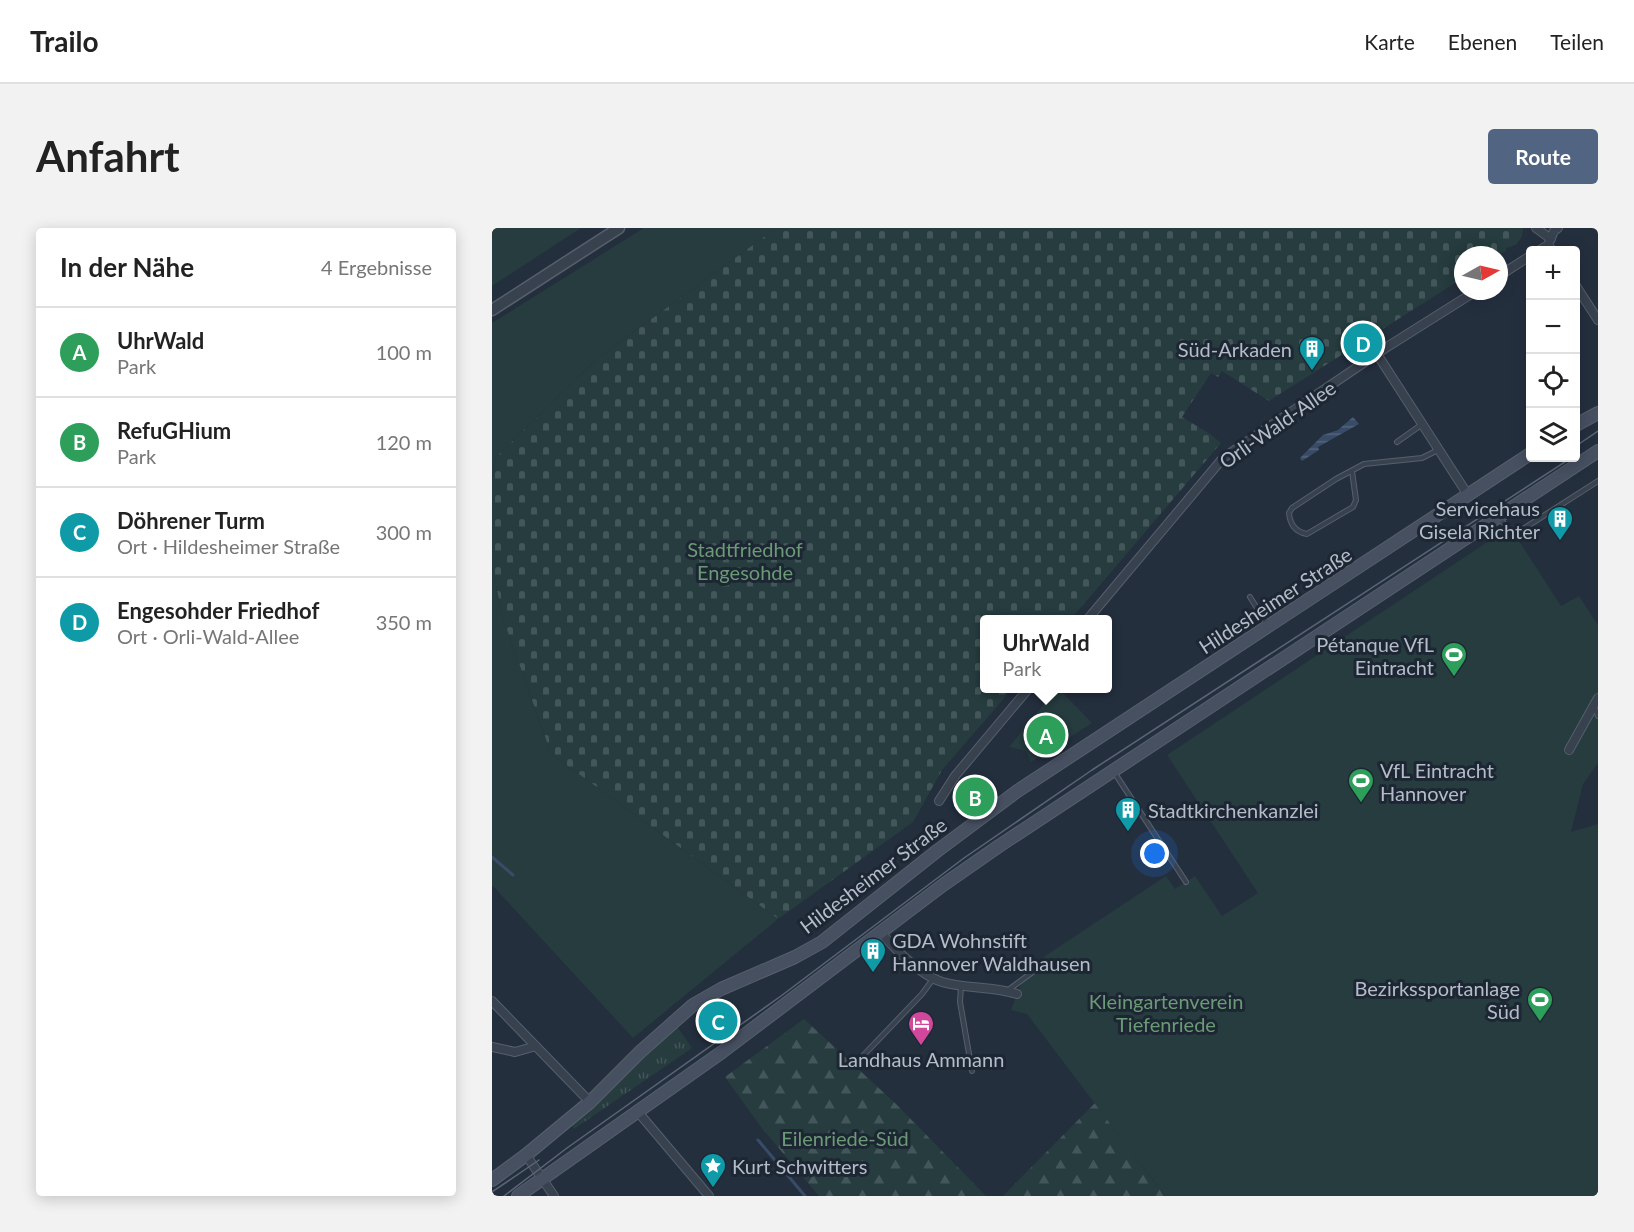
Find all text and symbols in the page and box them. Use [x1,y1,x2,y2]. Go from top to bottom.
text: Trailo [30,24,99,58]
text: Karte [1364,29,1415,54]
text: Ebenen [1448,29,1517,54]
text: Teilen [1550,29,1604,54]
button: Route [1488,129,1598,184]
text: Anfahrt [36,131,180,181]
north arrow [1454,246,1508,300]
map controls [1526,246,1580,462]
button: + [1526,246,1580,300]
text: In der Nähe [60,251,194,283]
text: 4 Ergebnisse [321,255,432,279]
button: − [1526,300,1580,354]
pin: D [1344,320,1382,366]
text: UhrWald [117,327,204,354]
building icon: Süd-Arkaden [1297,334,1327,372]
place label: Süd-Arkaden [1178,337,1292,361]
text: A [73,340,86,364]
text: 100 m [376,340,432,364]
text: Park [117,354,156,378]
button: locate [1526,354,1580,408]
street label: Orli-Wald-Allee [1214,375,1340,473]
button: layers [1526,408,1580,462]
text: RefuGHium [117,417,231,444]
text: B [73,430,86,454]
text: 120 m [376,430,432,454]
text: Park [117,444,156,468]
place label: Servicehaus Gisela Richter [1419,496,1541,543]
building icon: Servicehaus Gisela Richter [1545,504,1575,542]
text: Döhrener Turm [117,507,265,534]
text: C [73,520,86,544]
text: 300 m [376,520,432,544]
text: Ort · Hildesheimer Straße [117,534,340,558]
park label: Stadtfriedhof Engesohde [687,537,803,584]
street label: Hildesheimer Straße [1194,542,1356,658]
text: Engesohder Friedhof [117,597,319,624]
text: D [72,610,87,634]
text: 350 m [376,610,432,634]
popup [980,615,1112,693]
text: Ort · Orli-Wald-Allee [117,624,299,648]
text: UhrWald [1002,629,1090,656]
place label: Pétanque VfL Eintracht [1316,632,1434,679]
sports icon: Pétanque VfL Eintracht [1439,640,1469,678]
text: Park [1002,656,1041,680]
pin: A [1026,712,1066,758]
place label: VfL Eintracht Hannover [1380,758,1494,805]
sports icon: VfL Eintracht Hannover [1346,766,1376,804]
pin: B [956,774,994,820]
building icon: Stadtkirchenkanzlei [1113,795,1143,833]
place label: Stadtkirchenkanzlei [1148,798,1319,822]
street label: Hildesheimer Straße [795,812,951,938]
your location [1140,839,1169,868]
place label: GDA Wohnstift Hannover Waldhausen [892,928,1091,975]
building icon: GDA Wohnstift Hannover Waldhausen [858,936,888,974]
place label: Bezirkssportanlage Süd [1355,976,1520,1023]
sports icon: Bezirkssportanlage Süd [1525,985,1555,1023]
park label: Kleingartenverein Tiefenriede [1089,989,1243,1036]
pin: C [698,998,738,1044]
hotel icon: Landhaus Ammann [906,1009,936,1047]
place label: Landhaus Ammann [838,1047,1004,1071]
park label: Eilenriede-Süd [781,1126,909,1150]
place icon: Kurt Schwitters [698,1151,728,1189]
place label: Kurt Schwitters [732,1154,867,1178]

